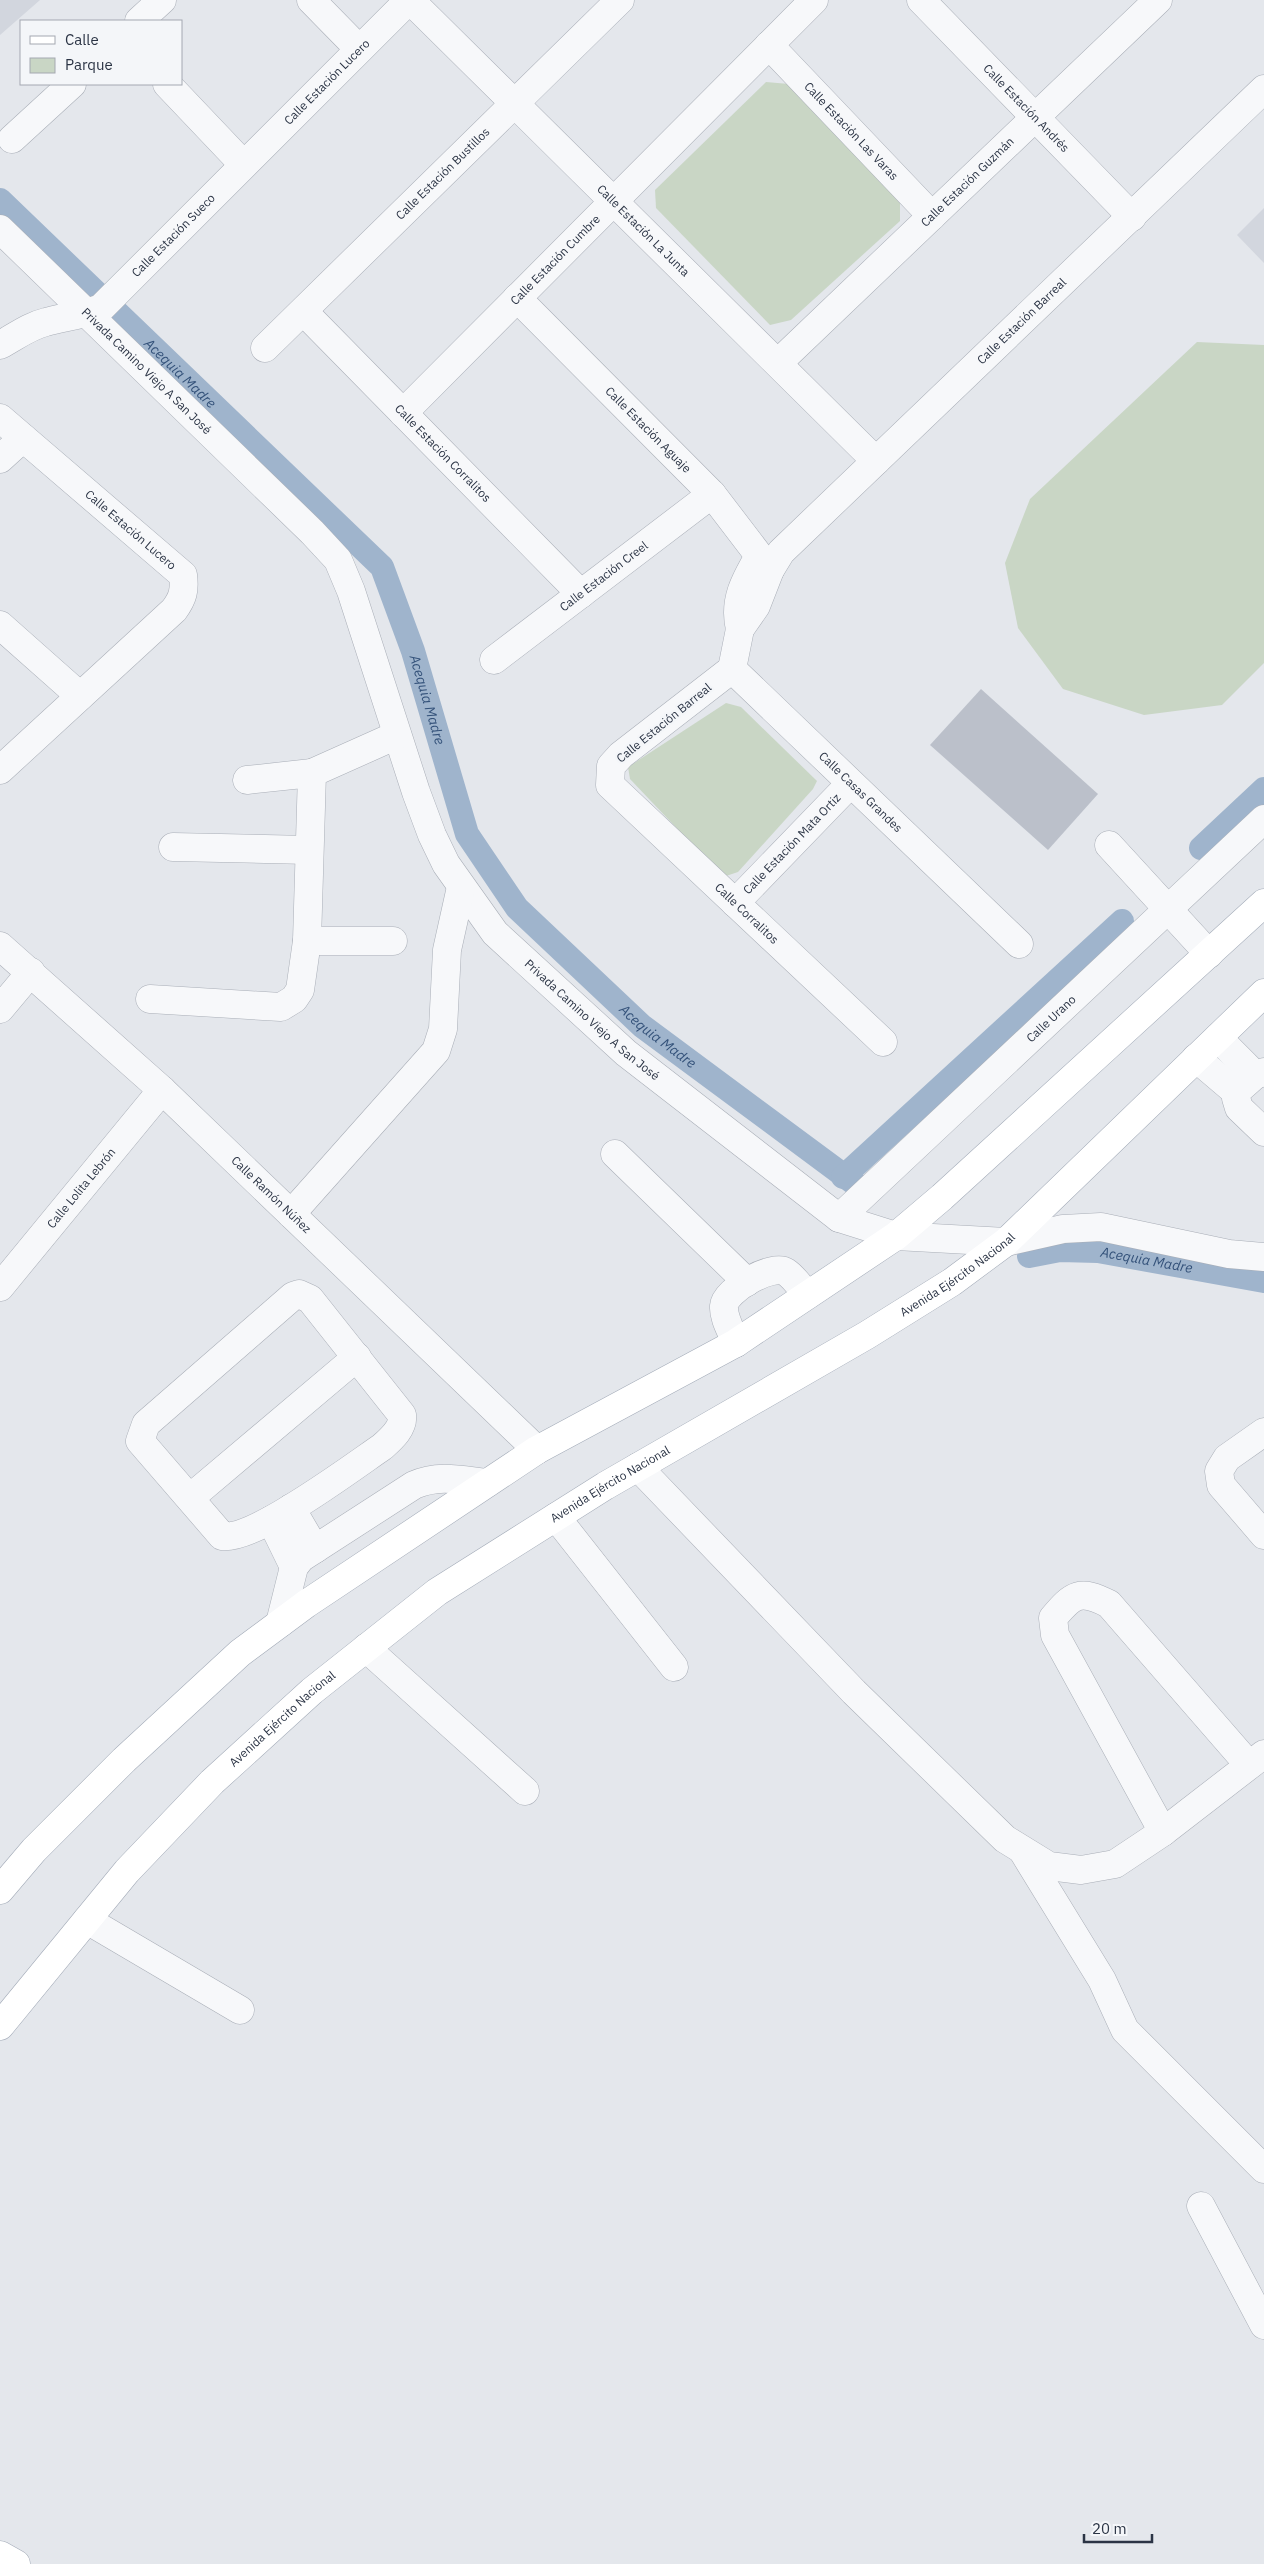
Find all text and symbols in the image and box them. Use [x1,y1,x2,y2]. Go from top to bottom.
legend [20,20,182,85]
text: Calle [65,30,99,49]
street label: Calle Estación Lucero [281,35,373,128]
text: Parque [65,55,113,74]
street label: Calle Estación Andrés [980,61,1073,155]
street label: Calle Estación Las Varas [801,79,902,183]
street label: Calle Estación Bustillos [392,124,493,223]
street label: Calle Estación Guzmán [917,134,1017,230]
street label: Calle Estación La Junta [594,181,693,280]
street label: Calle Estación Sueco [128,190,218,280]
street label: Calle Estación Cumbre [507,211,603,308]
street label: Calle Estación Barreal [974,275,1069,367]
street label: Privada Camino Viejo A San José [79,304,215,437]
water label: Acequia Madre [140,334,220,412]
street label: Calle Estación Aguaje [602,383,695,476]
street label: Calle Estación Corralitos [392,401,494,505]
street label: Calle Estación Lucero [82,486,180,573]
street label: Calle Estación Creel [556,538,651,614]
water label: Acequia Madre [405,652,449,747]
street label: Calle Estación Barreal [613,680,714,766]
street label: Calle Casas Grandes [816,748,906,835]
street label: Calle Estación Mata Ortiz [740,790,844,897]
street label: Calle Corralitos [712,880,782,947]
street label: Privada Camino Viejo A San José [522,956,663,1083]
street label: Calle Urano [1023,991,1079,1045]
water label: Acequia Madre [615,1000,700,1072]
street label: Calle Lolita Lebrón [43,1145,118,1231]
street label: Calle Ramón Núñez [228,1153,315,1236]
street label: Avenida Ejército Nacional [897,1229,1018,1320]
water label: Acequia Madre [1098,1242,1194,1277]
street label: Avenida Ejército Nacional [547,1442,672,1526]
street label: Avenida Ejército Nacional [226,1667,338,1770]
scale bar [1084,2512,1152,2544]
text: 20 m [1092,2519,1127,2538]

